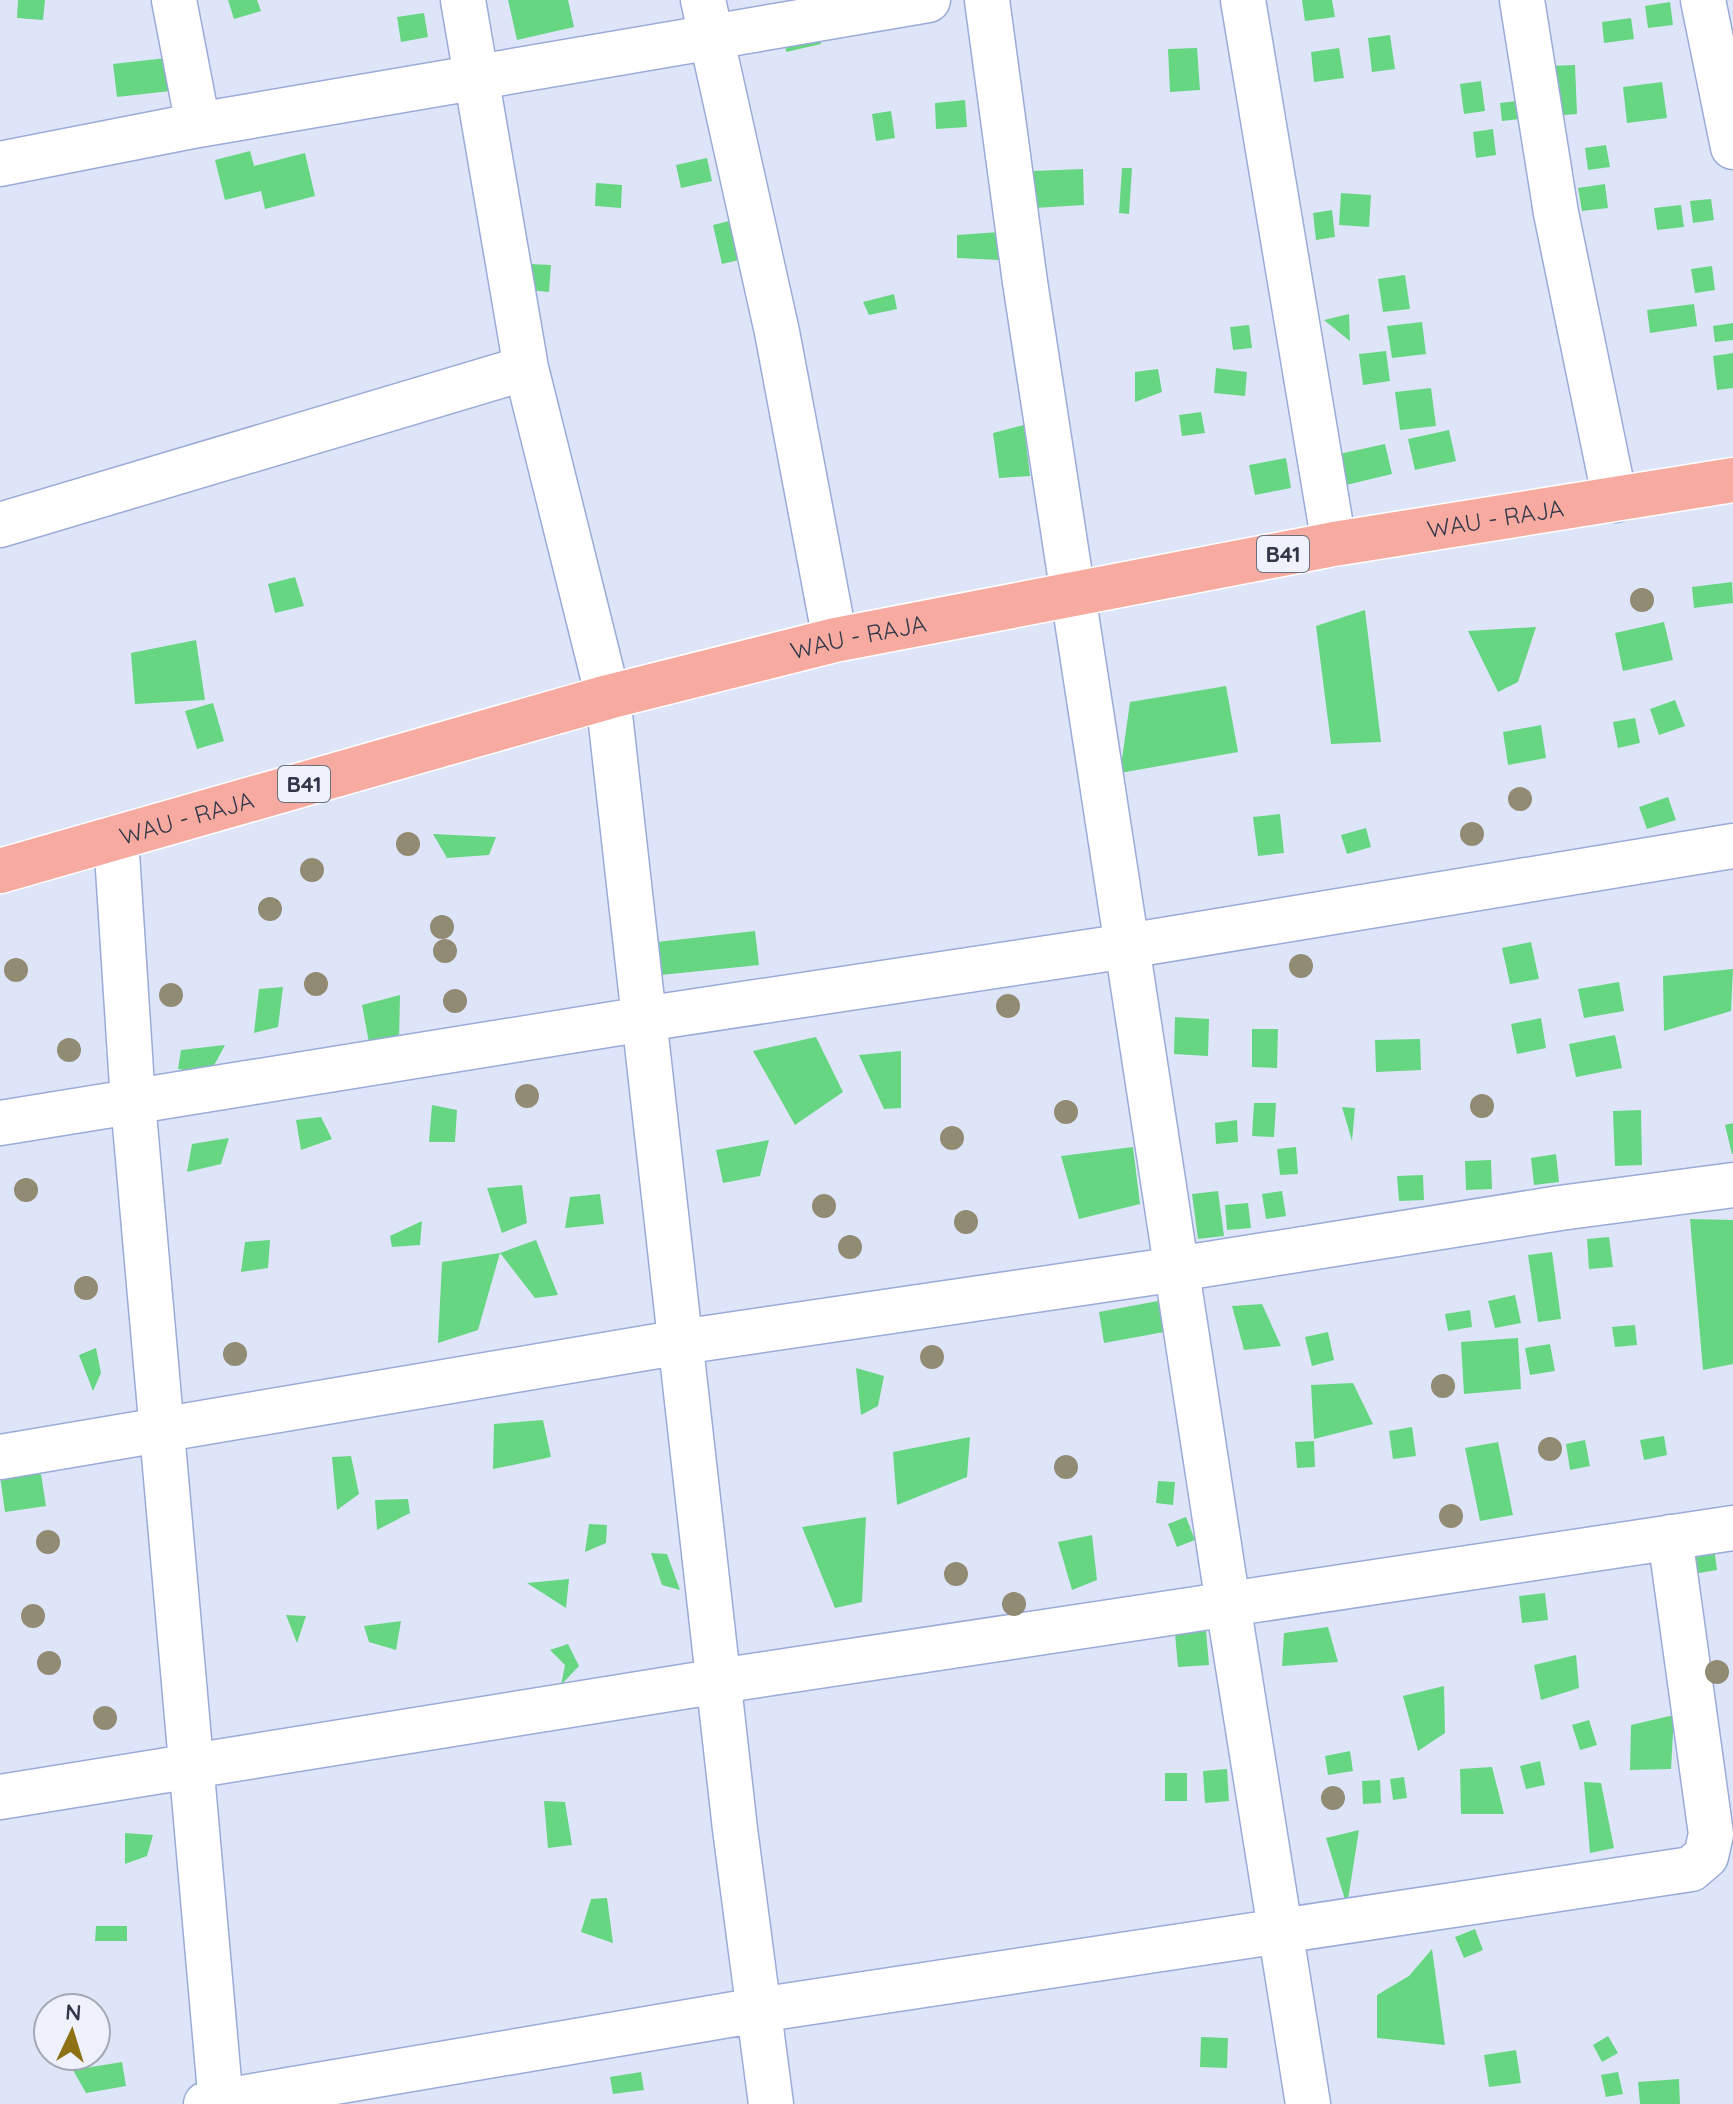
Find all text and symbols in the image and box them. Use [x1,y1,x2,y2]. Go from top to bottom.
street label: WAU - RAJA [1425,492,1566,544]
road number: B41 [1257,536,1309,572]
street label: WAU - RAJA [787,608,929,666]
road number: B41 [278,766,330,802]
street label: WAU - RAJA [116,784,257,851]
north arrow [32,1992,112,2072]
text: N [64,1998,82,2027]

